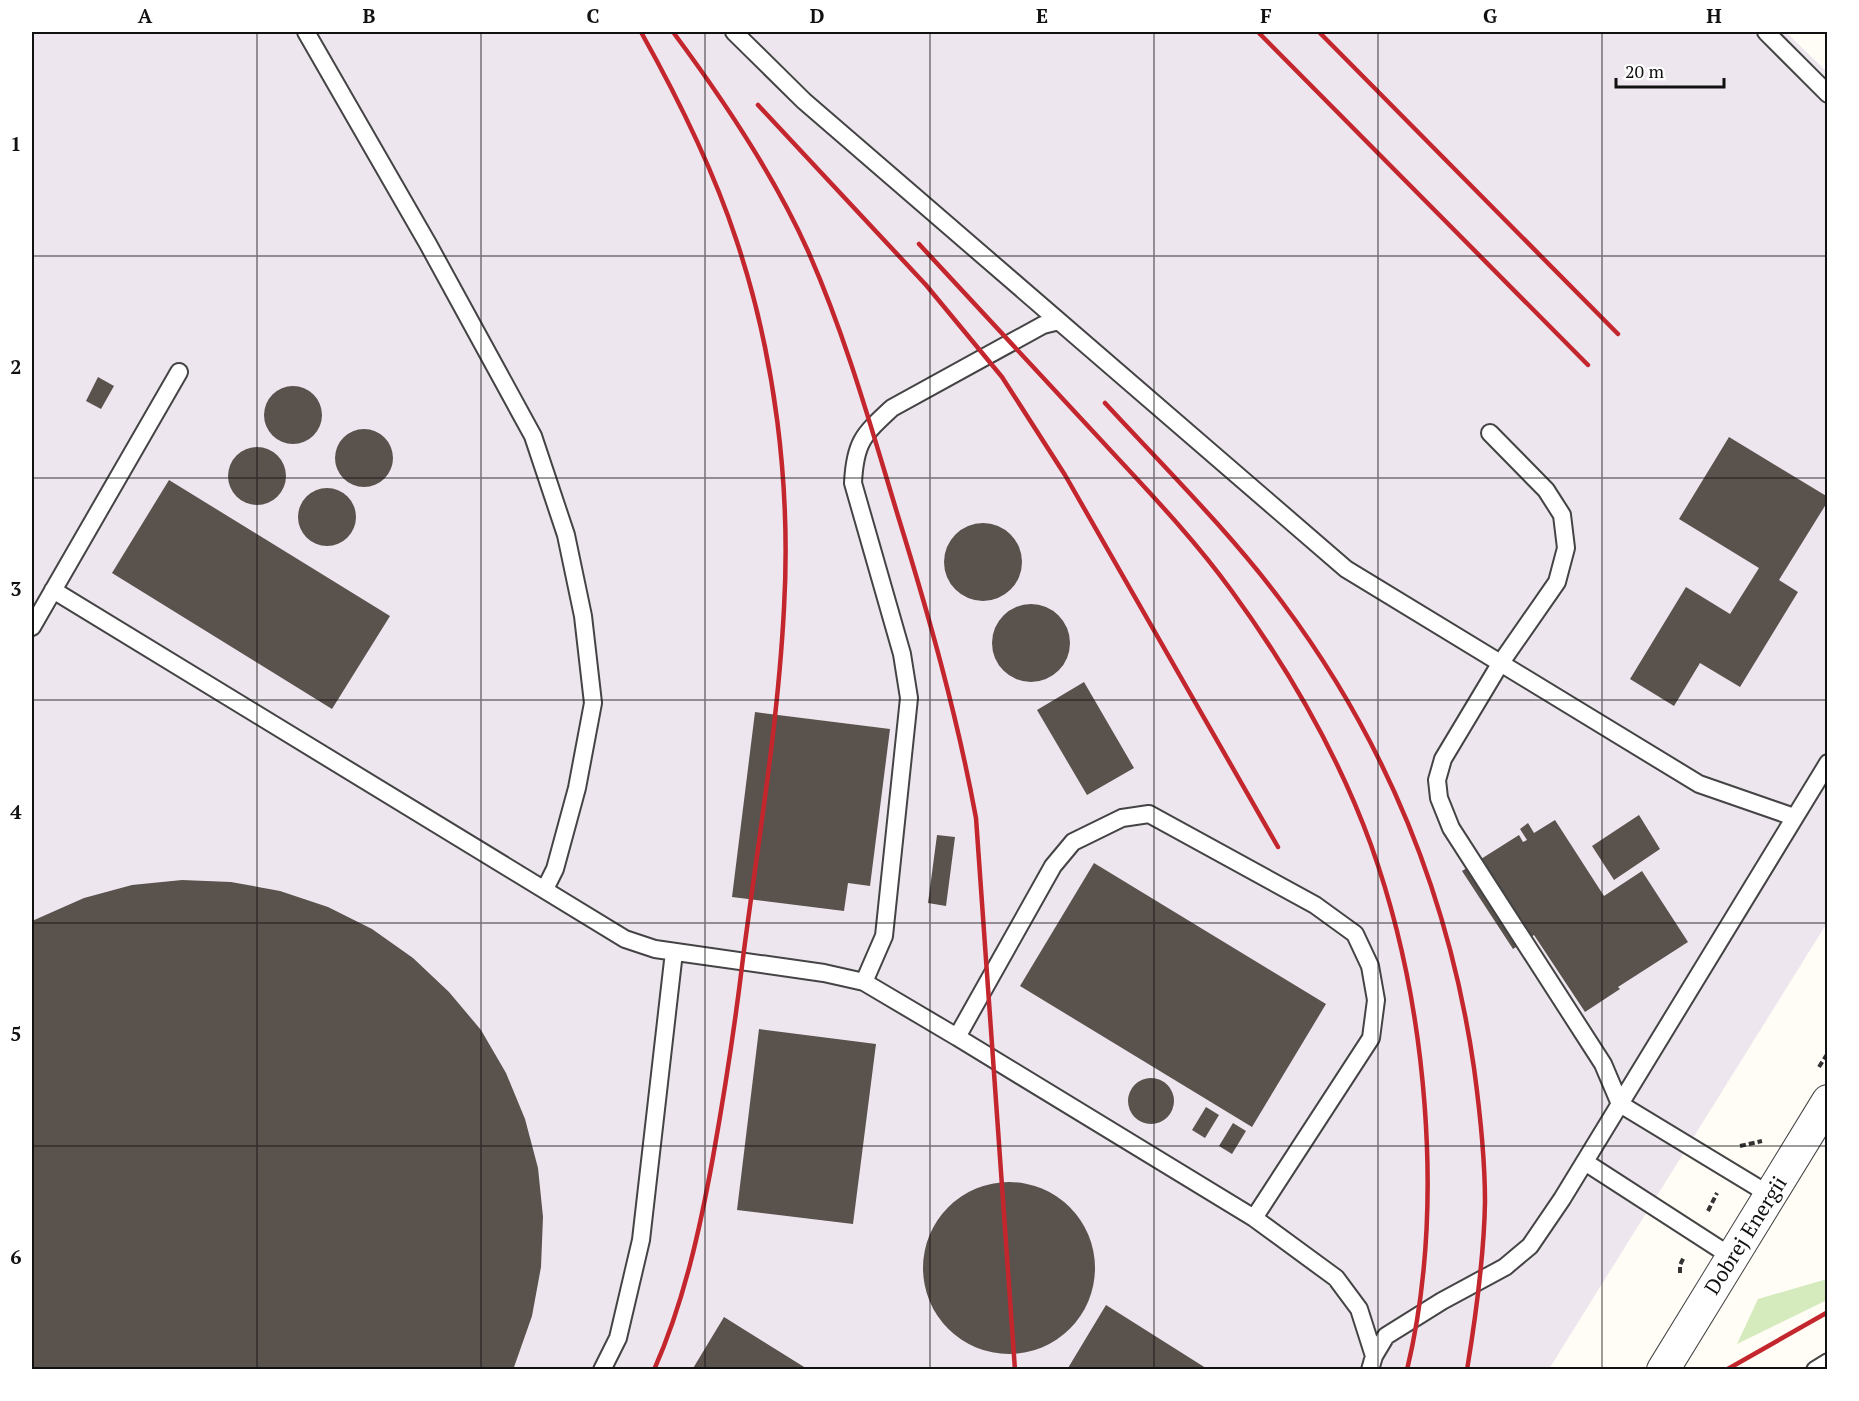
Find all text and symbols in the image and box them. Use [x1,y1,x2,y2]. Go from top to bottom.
text: A [138,2,153,29]
text: B [363,2,376,29]
text: C [586,2,600,29]
text: D [810,2,824,29]
text: E [1036,2,1048,29]
text: F [1260,2,1272,29]
text: G [1483,2,1497,29]
text: H [1706,2,1722,29]
scale bar [1616,51,1724,89]
text: 20 m [1625,59,1665,83]
text: 1 [10,130,22,157]
text: 2 [10,353,22,380]
text: 3 [10,575,22,602]
text: 4 [10,798,22,825]
text: 5 [10,1020,22,1047]
street label: Dobrej Energii [1697,1170,1793,1300]
text: 6 [10,1243,22,1270]

